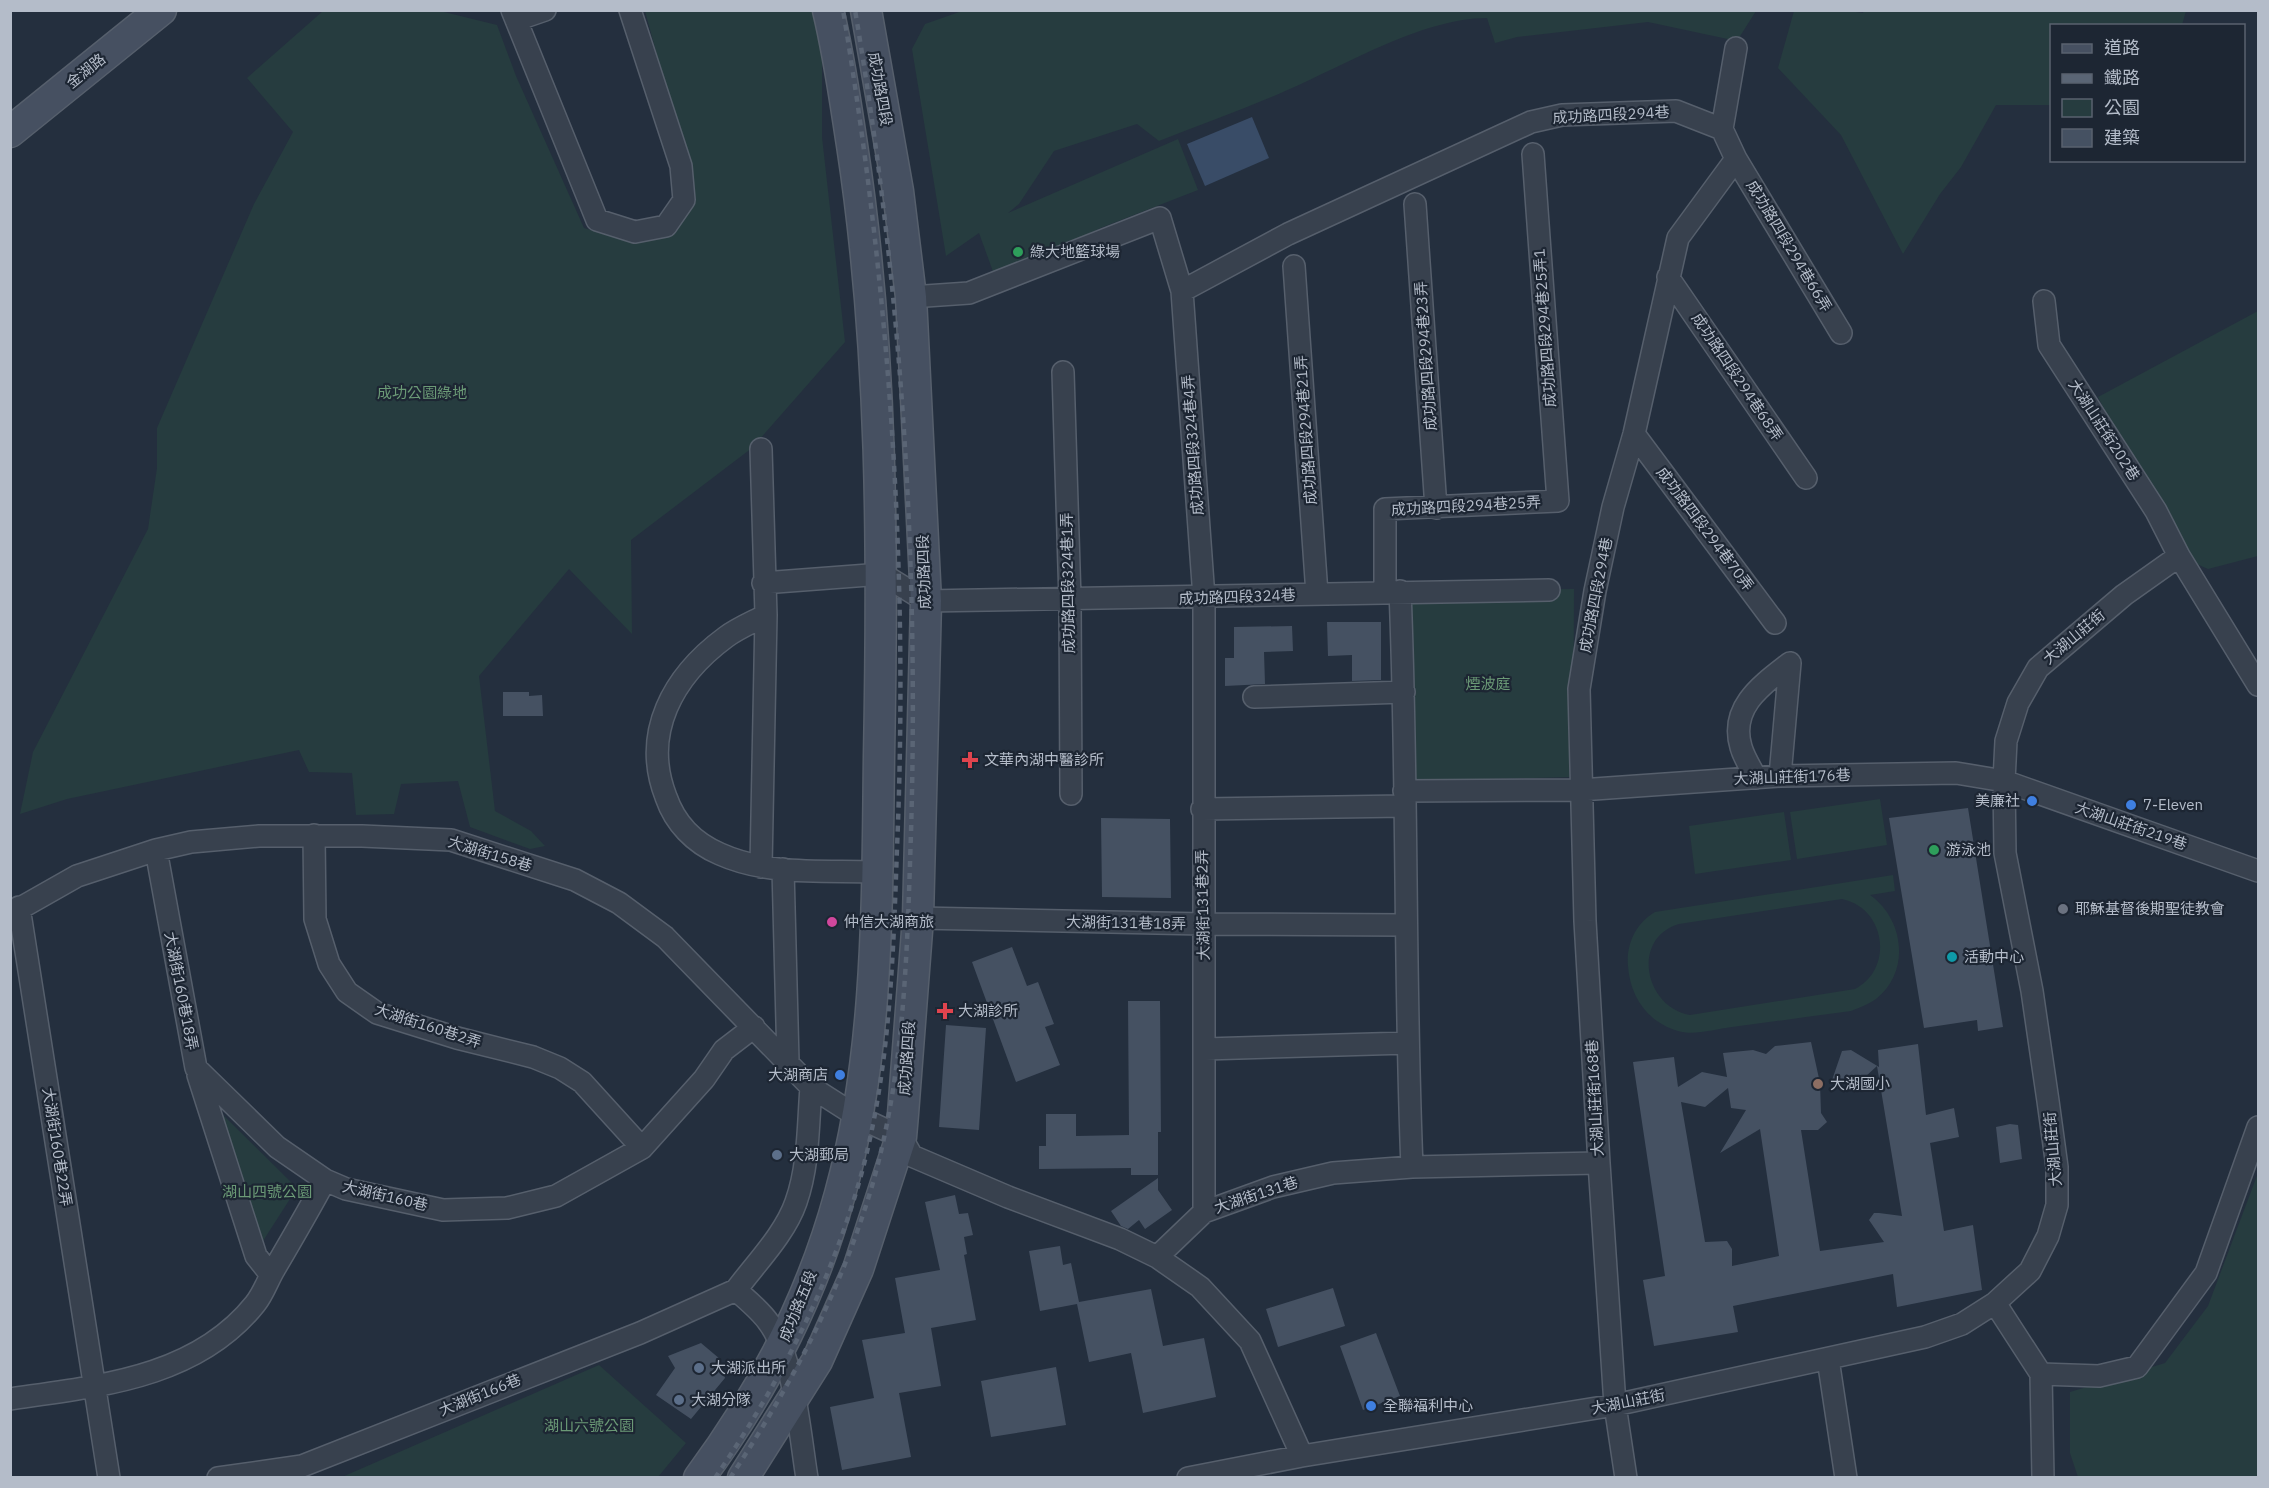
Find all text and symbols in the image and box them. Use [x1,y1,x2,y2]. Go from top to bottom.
legend [2050,24,2245,162]
text: 道路 [2104,36,2140,59]
street label: 金湖路 [62,49,109,92]
street label: 成功路四段 [865,50,896,128]
text: 鐵路 [2104,66,2140,89]
text: 公園 [2104,96,2140,119]
street label: 成功路四段294巷 [1552,102,1670,127]
text: 建築 [2104,126,2140,149]
street label: 成功路四段294巷66弄 [1743,177,1836,315]
place label: 綠大地籃球場 [1030,242,1120,261]
marker: 綠大地籃球場 [1011,245,1025,259]
street label: 成功路四段294巷25弄1 [1529,248,1560,408]
street label: 成功路四段294巷23弄 [1411,281,1440,432]
street label: 成功路四段294巷68弄 [1688,309,1787,444]
street label: 成功路四段294巷21弄 [1291,355,1320,506]
street label: 成功路四段324巷4弄 [1178,374,1207,516]
street label: 大湖山莊街202巷 [2065,375,2144,484]
park label: 成功公園綠地 [377,383,467,402]
street label: 成功路四段294巷70弄 [1653,463,1758,594]
street label: 成功路四段294巷25弄 [1391,492,1541,519]
street label: 成功路四段324巷1弄 [1057,512,1078,654]
street label: 成功路四段 [913,534,934,610]
street label: 成功路四段294巷 [1575,536,1616,654]
street label: 成功路四段324巷 [1178,585,1296,608]
street label: 大湖山莊街 [2039,605,2109,668]
park label: 煙波庭 [1465,674,1511,693]
place label: 文華內湖中醫診所 [984,750,1104,769]
marker: 文華內湖中醫診所 [961,751,979,769]
street label: 大湖山莊街176巷 [1733,765,1851,788]
place label: 美廉社 [1975,791,2020,810]
marker: 美廉社 [2025,794,2039,808]
place label: 7-Eleven [2143,795,2203,814]
street label: 大湖山莊街219巷 [2073,797,2190,854]
marker: 7-Eleven [2124,798,2138,812]
street label: 大湖街158巷 [446,832,535,875]
place label: 游泳池 [1946,840,1991,859]
marker: 游泳池 [1927,843,1941,857]
street label: 大湖街131巷2弄 [1192,849,1213,961]
place label: 耶穌基督後期聖徒教會 [2075,899,2225,918]
marker: 耶穌基督後期聖徒教會 [2056,902,2070,916]
place label: 仲信大湖商旅 [844,912,934,931]
street label: 大湖街131巷18弄 [1066,912,1186,933]
marker: 仲信大湖商旅 [825,915,839,929]
street label: 大湖街160巷18弄 [161,930,202,1052]
place label: 活動中心 [1964,947,2024,966]
marker: 活動中心 [1945,950,1959,964]
street label: 大湖街160巷2弄 [372,999,484,1052]
place label: 大湖診所 [958,1001,1018,1020]
marker: 大湖診所 [936,1002,954,1020]
street label: 成功路四段 [894,1020,919,1096]
street label: 大湖山莊街168巷 [1582,1039,1607,1157]
place label: 大湖商店 [768,1065,828,1084]
marker: 大湖商店 [833,1068,847,1082]
place label: 大湖國小 [1830,1074,1890,1093]
marker: 大湖國小 [1811,1077,1825,1091]
street label: 大湖街160巷22弄 [39,1086,76,1208]
street label: 大湖山莊街 [2040,1111,2065,1187]
place label: 大湖郵局 [789,1145,849,1164]
marker: 大湖郵局 [770,1148,784,1162]
street label: 大湖街131巷 [1212,1172,1300,1217]
street label: 大湖街160巷 [341,1176,430,1215]
park label: 湖山四號公園 [222,1182,312,1201]
street label: 成功路五段 [775,1267,820,1344]
place label: 大湖派出所 [711,1358,786,1377]
marker: 大湖派出所 [692,1361,706,1375]
street label: 大湖街166巷 [436,1369,524,1420]
street label: 大湖山莊街 [1589,1385,1667,1418]
place label: 大湖分隊 [691,1390,751,1409]
marker: 大湖分隊 [672,1393,686,1407]
place label: 全聯福利中心 [1383,1396,1473,1415]
marker: 全聯福利中心 [1364,1399,1378,1413]
park label: 湖山六號公園 [544,1416,634,1435]

